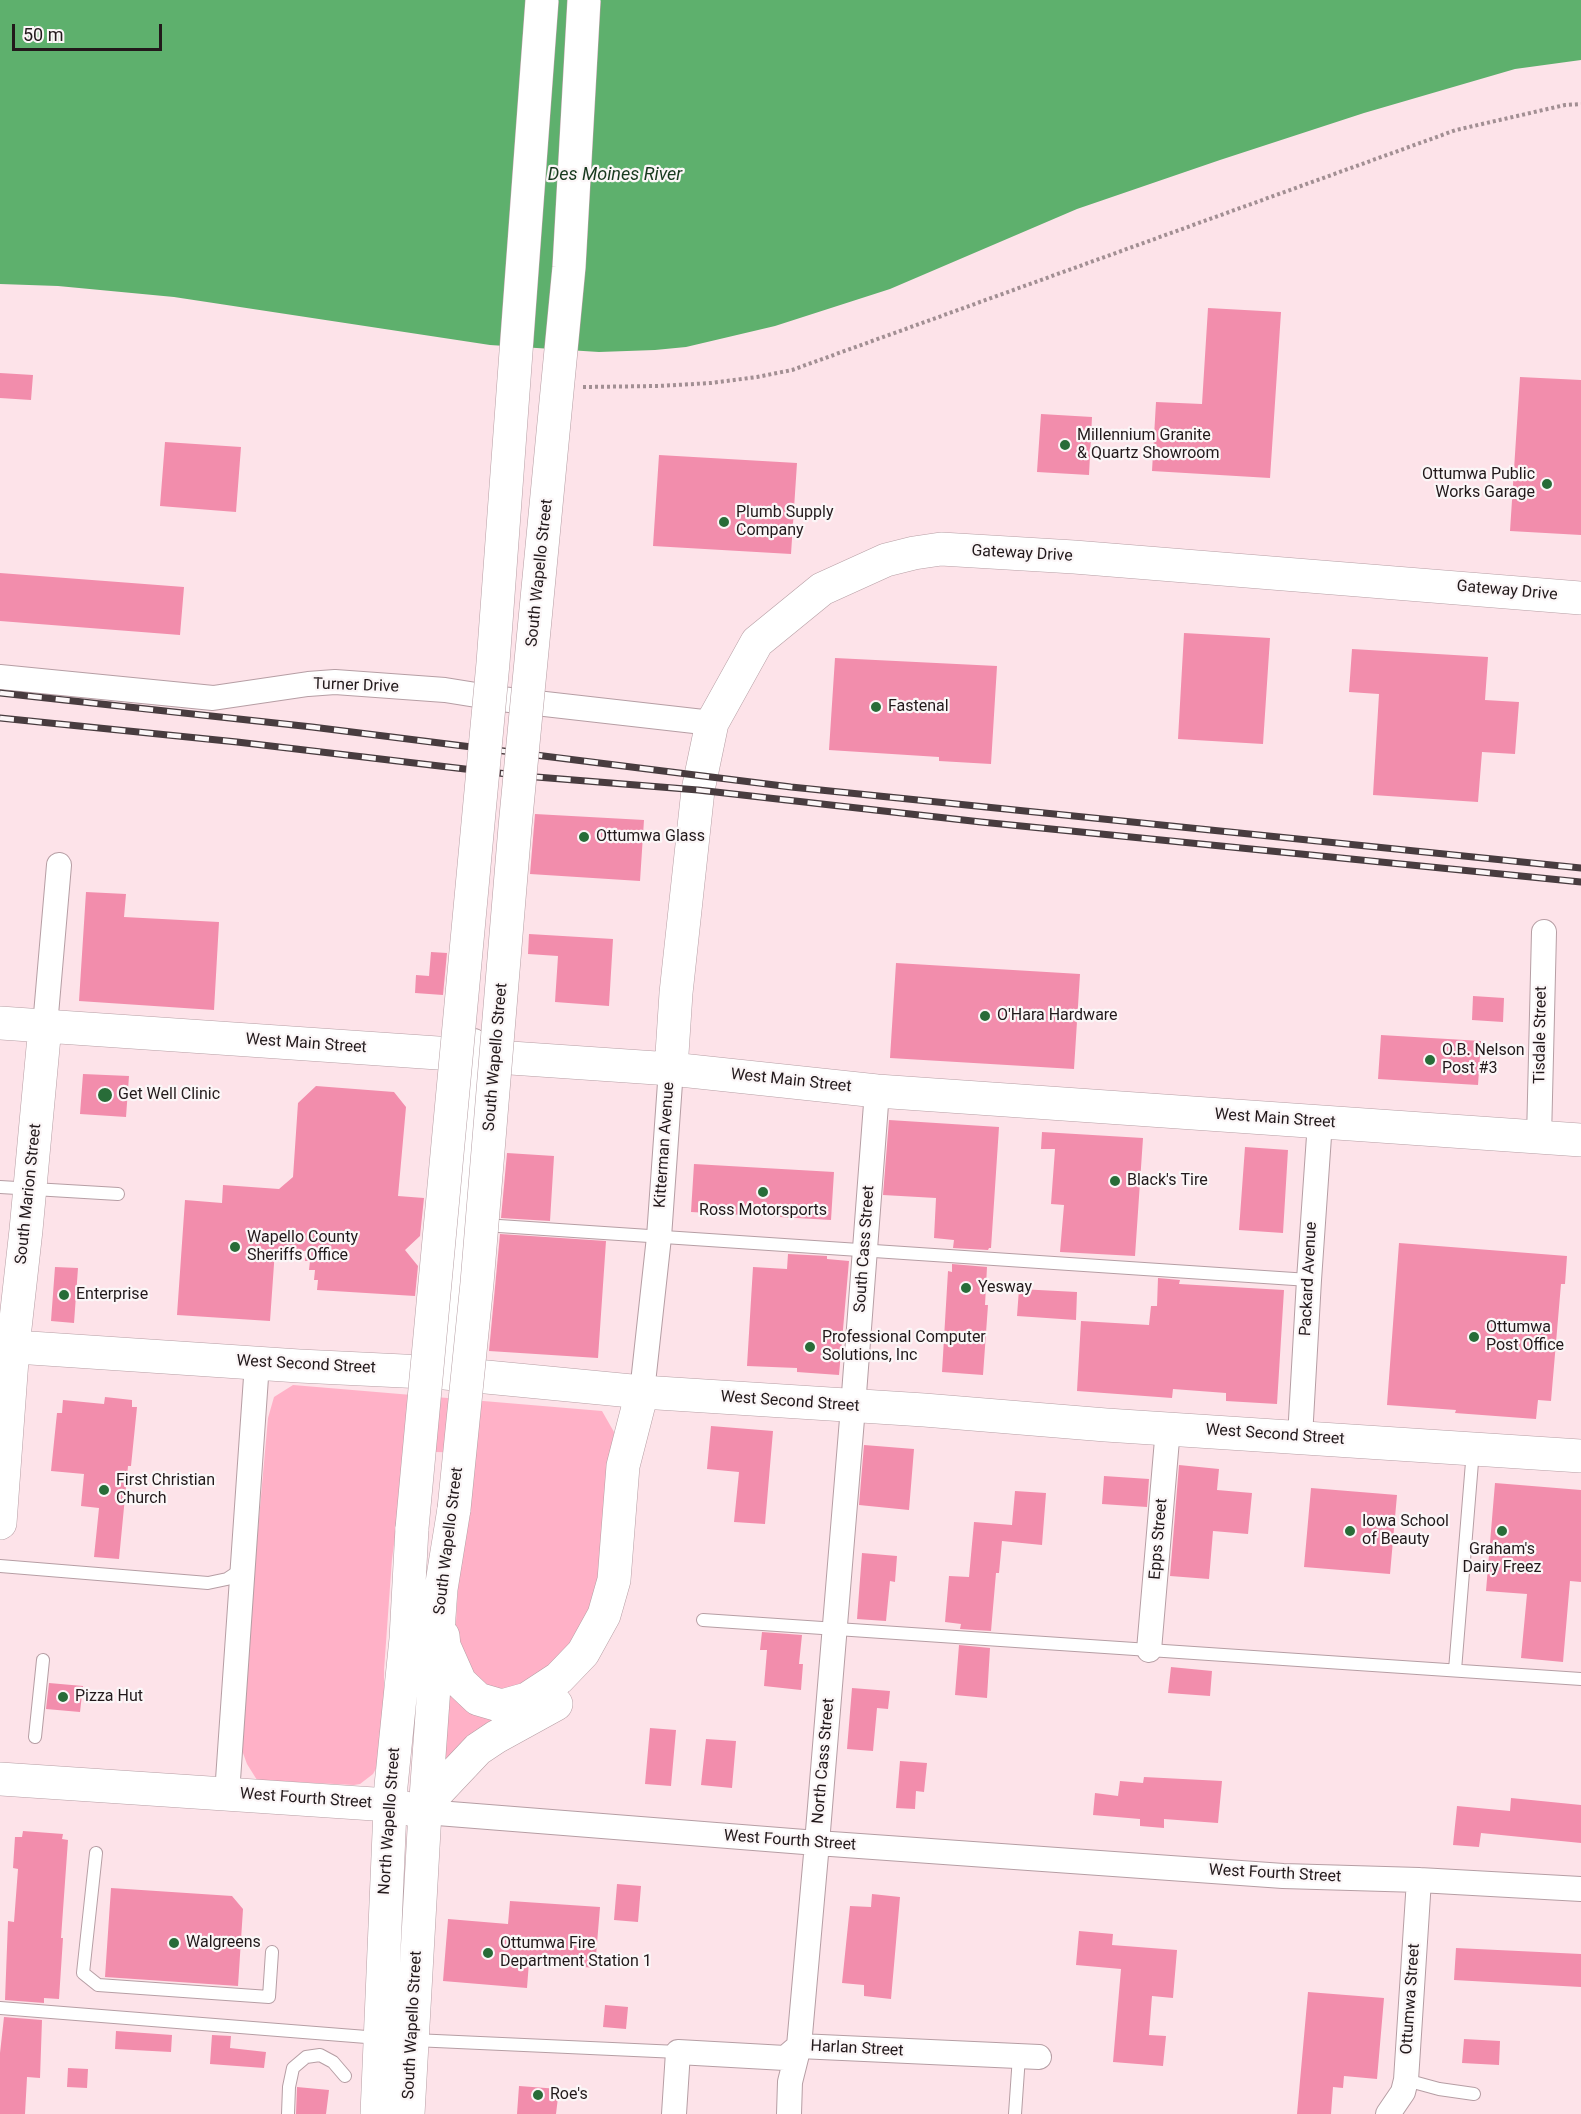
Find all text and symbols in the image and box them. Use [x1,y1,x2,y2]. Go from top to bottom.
scale bar [15,12,165,50]
text: 50 m [23,24,63,45]
water label: Des Moines River [548,164,682,186]
place label: Millennium Granite & Quartz Showroom [1077,426,1219,464]
marker: Millennium Granite & Quartz Showroom [1058,438,1072,452]
place label: Ottumwa Public Works Garage [1422,465,1535,503]
marker: Ottumwa Public Works Garage [1540,477,1554,491]
street label: South Wapello Street [523,498,557,648]
place label: Plumb Supply Company [736,503,834,541]
marker: Plumb Supply Company [717,515,731,529]
street label: Gateway Drive [971,542,1073,566]
street label: Gateway Drive [1456,577,1558,605]
street label: Turner Drive [313,675,399,697]
place label: Fastenal [888,697,949,717]
marker: Fastenal [869,700,883,714]
place label: Ottumwa Glass [596,827,705,847]
marker: Ottumwa Glass [577,830,591,844]
street label: South Wapello Street [480,982,512,1132]
street label: Tisdale Street [1531,986,1551,1084]
place label: O'Hara Hardware [997,1006,1118,1026]
marker: O'Hara Hardware [978,1009,992,1023]
street label: West Main Street [245,1030,367,1058]
place label: O.B. Nelson Post #3 [1442,1041,1525,1079]
marker: O.B. Nelson Post #3 [1423,1053,1437,1067]
street label: West Main Street [730,1065,852,1097]
street label: Kitterman Avenue [651,1081,679,1209]
place label: Get Well Clinic [118,1085,220,1105]
marker: Get Well Clinic [96,1086,114,1104]
street label: West Main Street [1214,1105,1336,1133]
street label: South Marion Street [12,1123,46,1265]
place label: Black's Tire [1127,1171,1208,1191]
marker: Black's Tire [1108,1174,1122,1188]
marker: Ross Motorsports [756,1185,770,1199]
street label: South Cass Street [851,1185,879,1313]
place label: Ross Motorsports [699,1201,827,1221]
street label: Packard Avenue [1296,1221,1322,1337]
place label: Wapello County Sheriffs Office [247,1228,358,1266]
marker: Wapello County Sheriffs Office [228,1240,242,1254]
place label: Yesway [978,1278,1032,1298]
marker: Yesway [959,1281,973,1295]
place label: Enterprise [76,1285,148,1305]
marker: Enterprise [57,1288,71,1302]
place label: Ottumwa Post Office [1486,1318,1564,1356]
place label: Professional Computer Solutions, Inc [822,1328,986,1366]
marker: Ottumwa Post Office [1467,1330,1481,1344]
marker: Professional Computer Solutions, Inc [803,1340,817,1354]
street label: West Second Street [236,1352,376,1378]
street label: West Second Street [720,1388,860,1416]
street label: West Second Street [1205,1421,1345,1449]
street label: South Wapello Street [430,1466,468,1616]
place label: First Christian Church [116,1471,215,1509]
marker: First Christian Church [97,1483,111,1497]
street label: Epps Street [1146,1498,1172,1580]
place label: Iowa School of Beauty [1362,1512,1449,1550]
marker: Iowa School of Beauty [1343,1524,1357,1538]
marker: Graham's Dairy Freez [1495,1524,1509,1538]
place label: Graham's Dairy Freez [1462,1540,1542,1578]
place label: Pizza Hut [75,1687,143,1707]
marker: Pizza Hut [56,1690,70,1704]
street label: North Cass Street [809,1697,839,1825]
street label: North Wapello Street [375,1747,405,1895]
street label: West Fourth Street [239,1785,373,1813]
street label: West Fourth Street [723,1827,857,1855]
street label: West Fourth Street [1208,1861,1342,1887]
place label: Walgreens [186,1933,261,1953]
place label: Ottumwa Fire Department Station 1 [500,1934,652,1972]
marker: Walgreens [167,1936,181,1950]
street label: Ottumwa Street [1398,1943,1424,2055]
marker: Ottumwa Fire Department Station 1 [481,1946,495,1960]
street label: South Wapello Street [400,1950,426,2100]
street label: Harlan Street [810,2037,904,2061]
place label: Roe's [550,2085,588,2105]
marker: Roe's [531,2088,545,2102]

